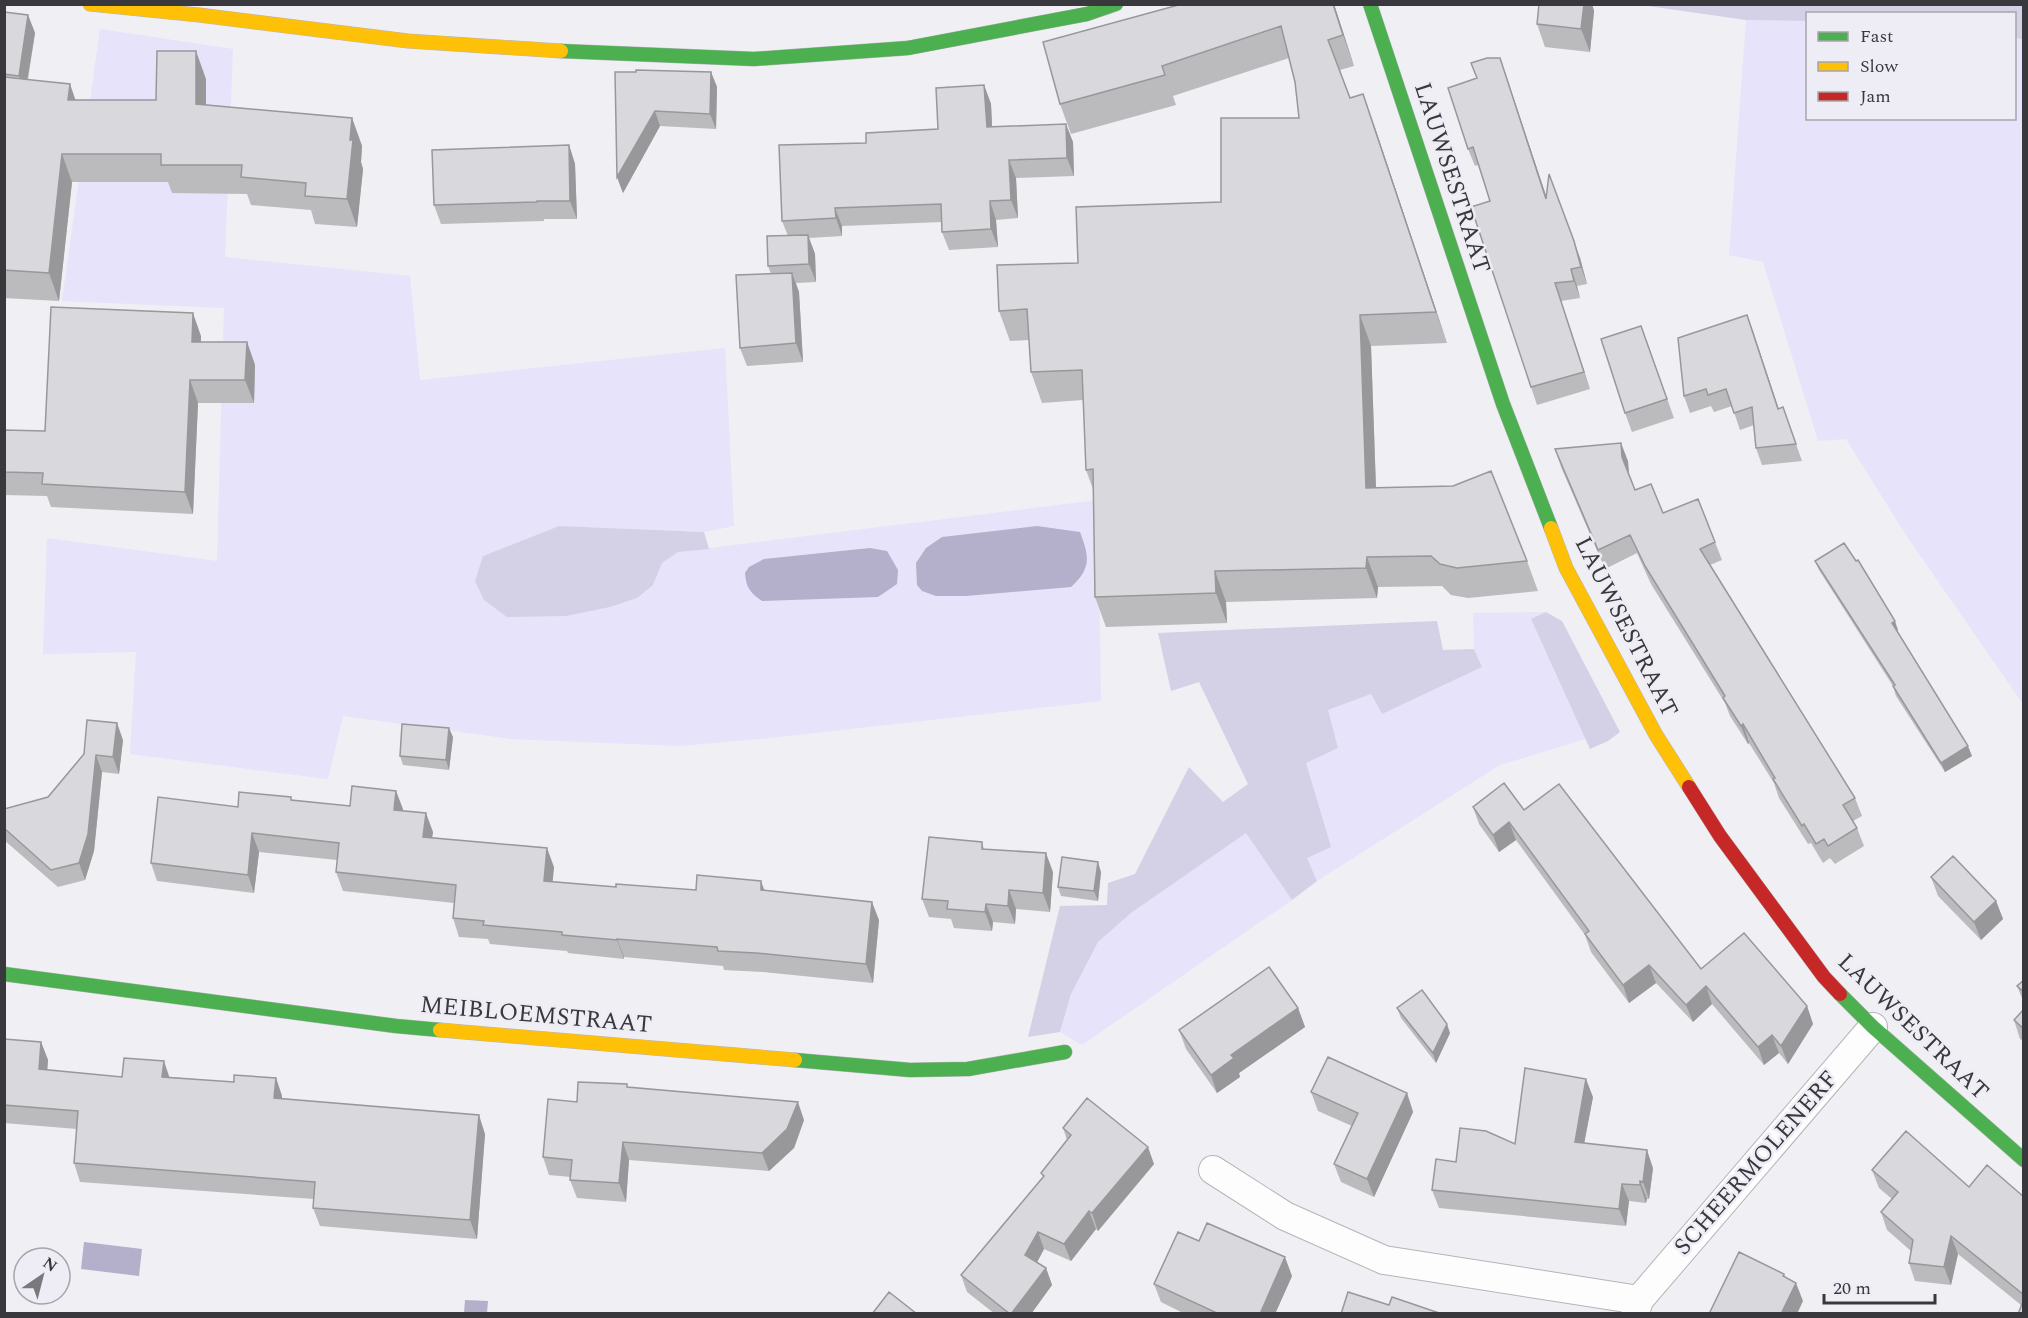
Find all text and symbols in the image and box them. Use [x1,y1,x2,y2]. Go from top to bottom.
legend [1806,12,2016,120]
text: Fast [1860,23,1893,50]
text: Slow [1860,53,1899,80]
street label: LAUWSESTRAAT [1404,78,1500,278]
text: Jam [1860,83,1891,110]
street label: LAUWSESTRAAT [1565,530,1687,724]
street label: LAUWSESTRAAT [1829,945,1997,1109]
street label: MEIBLOEMSTRAAT [418,987,654,1043]
street label: SCHEERMOLENERF [1665,1063,1847,1263]
north arrow [12,1246,72,1306]
text: N [38,1251,62,1278]
scale bar [1824,1267,1935,1305]
text: 20 m [1833,1275,1871,1302]

